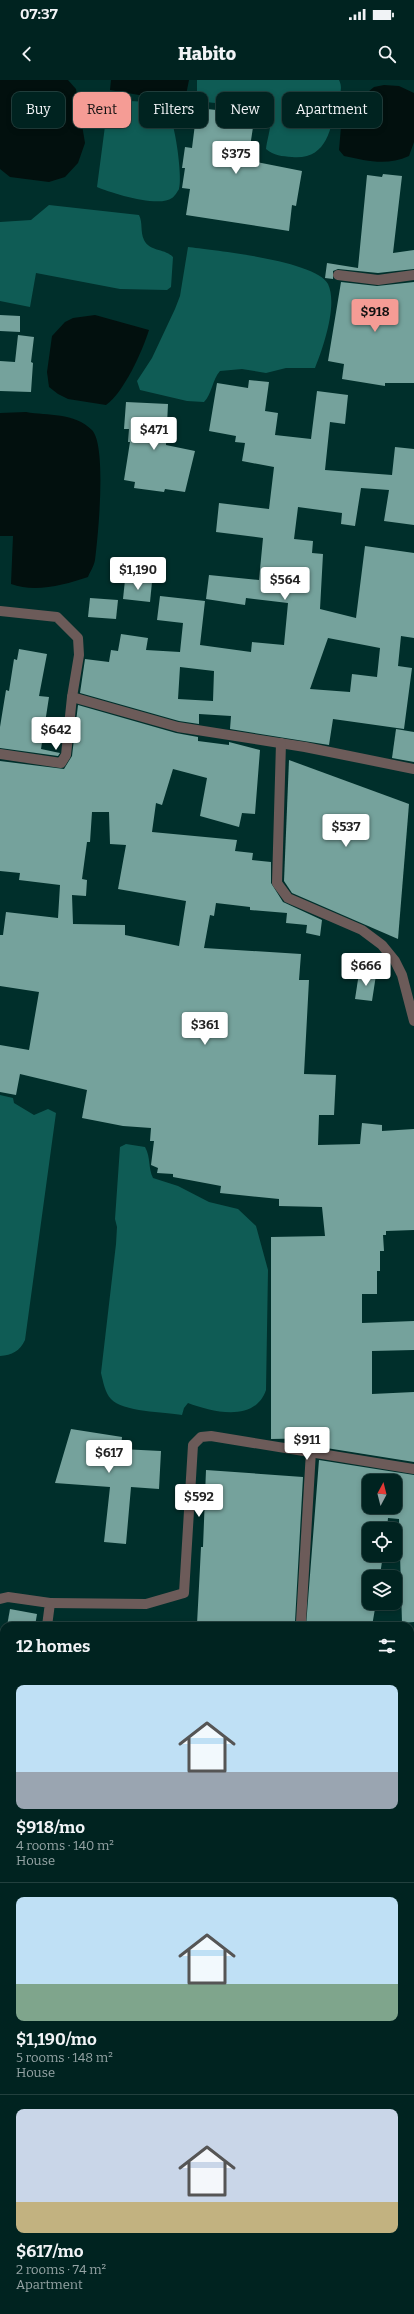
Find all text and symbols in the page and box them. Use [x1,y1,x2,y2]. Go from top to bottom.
text: 07:37 [20,5,58,23]
icon: back [16,43,38,65]
text: Habito [178,43,236,65]
icon: search [376,43,398,65]
chip: Buy [12,92,65,128]
chip: Rent [73,92,131,128]
chip: Filters [139,92,208,128]
chip: New [216,92,274,128]
chip: Apartment [282,92,382,128]
pin: $375 [212,141,260,175]
text: $375 [221,146,251,161]
pin: $918 [351,299,399,333]
text: $918 [360,304,390,319]
pin: $471 [130,417,178,451]
text: $471 [140,422,168,437]
pin: $1,190 [105,557,171,591]
text: $1,190 [119,562,157,577]
pin: $564 [261,567,309,601]
text: $564 [270,572,300,587]
pin: $642 [32,717,80,751]
text: $642 [41,722,71,737]
pin: $537 [322,814,370,848]
text: $537 [331,819,361,834]
pin: $666 [342,953,390,987]
text: $666 [351,958,381,973]
pin: $361 [181,1012,229,1046]
text: $361 [191,1017,219,1032]
pin: $911 [283,1427,331,1461]
text: $911 [294,1432,320,1447]
pin: $617 [85,1440,133,1474]
text: $617 [95,1445,123,1460]
north arrow [362,1474,402,1514]
map controls [362,1474,402,1610]
pin: $592 [175,1484,223,1518]
text: $592 [184,1489,214,1504]
button: locate [362,1522,402,1562]
button: layers [362,1570,402,1610]
icon: filters [376,1635,398,1657]
text: 12 homes [16,1636,90,1657]
icon: home [171,1711,243,1783]
text: $918/mo [16,1817,85,1838]
text: 4 rooms · 140 m² [16,1838,114,1853]
text: House [16,1853,55,1868]
icon: home [171,1923,243,1995]
text: $1,190/mo [16,2029,97,2050]
text: 5 rooms · 148 m² [16,2050,113,2065]
text: House [16,2065,55,2080]
icon: home [171,2135,243,2207]
text: $617/mo [16,2241,84,2262]
text: 2 rooms · 74 m² [16,2262,106,2277]
text: Apartment [16,2277,83,2292]

